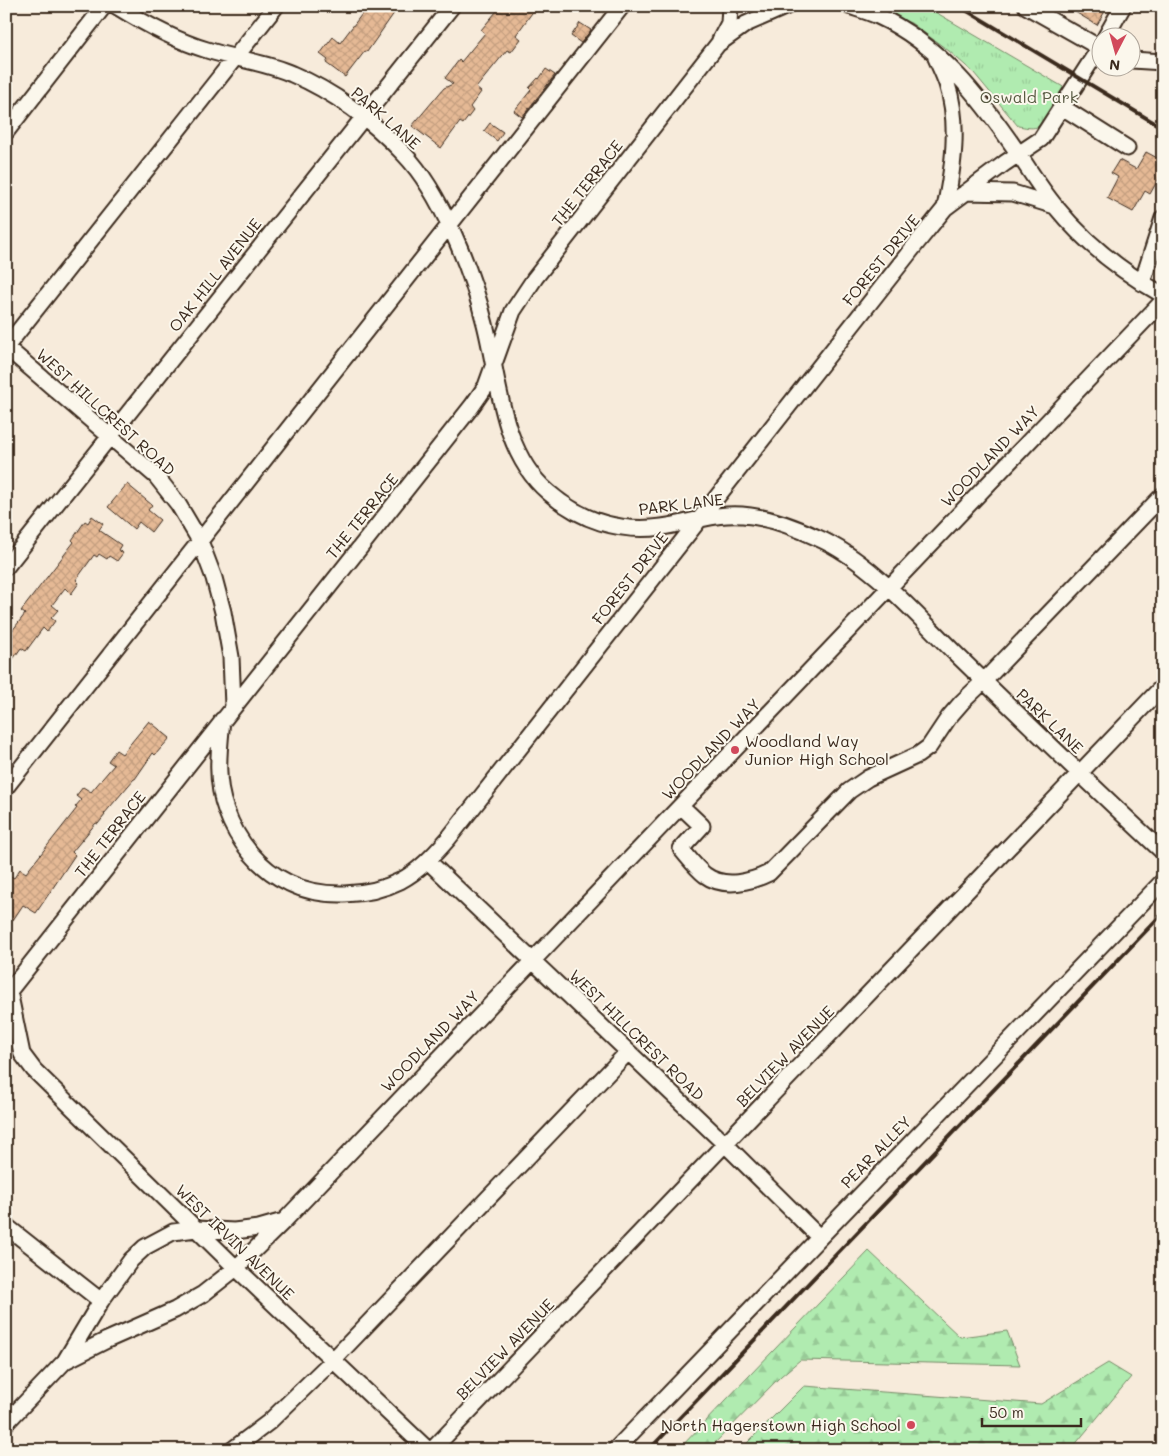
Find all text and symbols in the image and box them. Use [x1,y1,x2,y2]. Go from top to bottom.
north arrow [1092,28,1142,78]
text: N [1108,55,1121,75]
street label: PARK LANE [347,82,425,153]
park label: Oswald Park [980,86,1078,107]
street label: THE TERRACE [546,135,627,230]
street label: FOREST DRIVE [837,210,924,310]
street label: OAK HILL AVENUE [164,214,266,336]
street label: WEST HILLCREST ROAD [32,343,180,480]
street label: WOODLAND WAY [936,400,1044,511]
street label: THE TERRACE [321,469,402,563]
street label: PARK LANE [637,488,724,519]
street label: FOREST DRIVE [587,527,672,628]
street label: PARK LANE [1012,684,1088,758]
street label: WOODLAND WAY [657,693,765,804]
place label: Woodland Way Junior High School [745,730,889,769]
marker: Woodland Way Junior High School [729,744,741,756]
street label: THE TERRACE [69,786,150,881]
street label: WEST HILLCREST ROAD [565,964,710,1105]
street label: WOODLAND WAY [376,985,484,1096]
street label: BELVIEW AVENUE [731,1001,838,1111]
street label: PEAR ALLEY [836,1111,915,1192]
street label: WEST IRVIN AVENUE [171,1179,299,1304]
street label: BELVIEW AVENUE [451,1294,558,1404]
scale bar [982,1396,1080,1428]
text: 50 m [989,1402,1024,1422]
place label: North Hagerstown High School [661,1414,901,1435]
marker: North Hagerstown High School [905,1419,917,1431]

